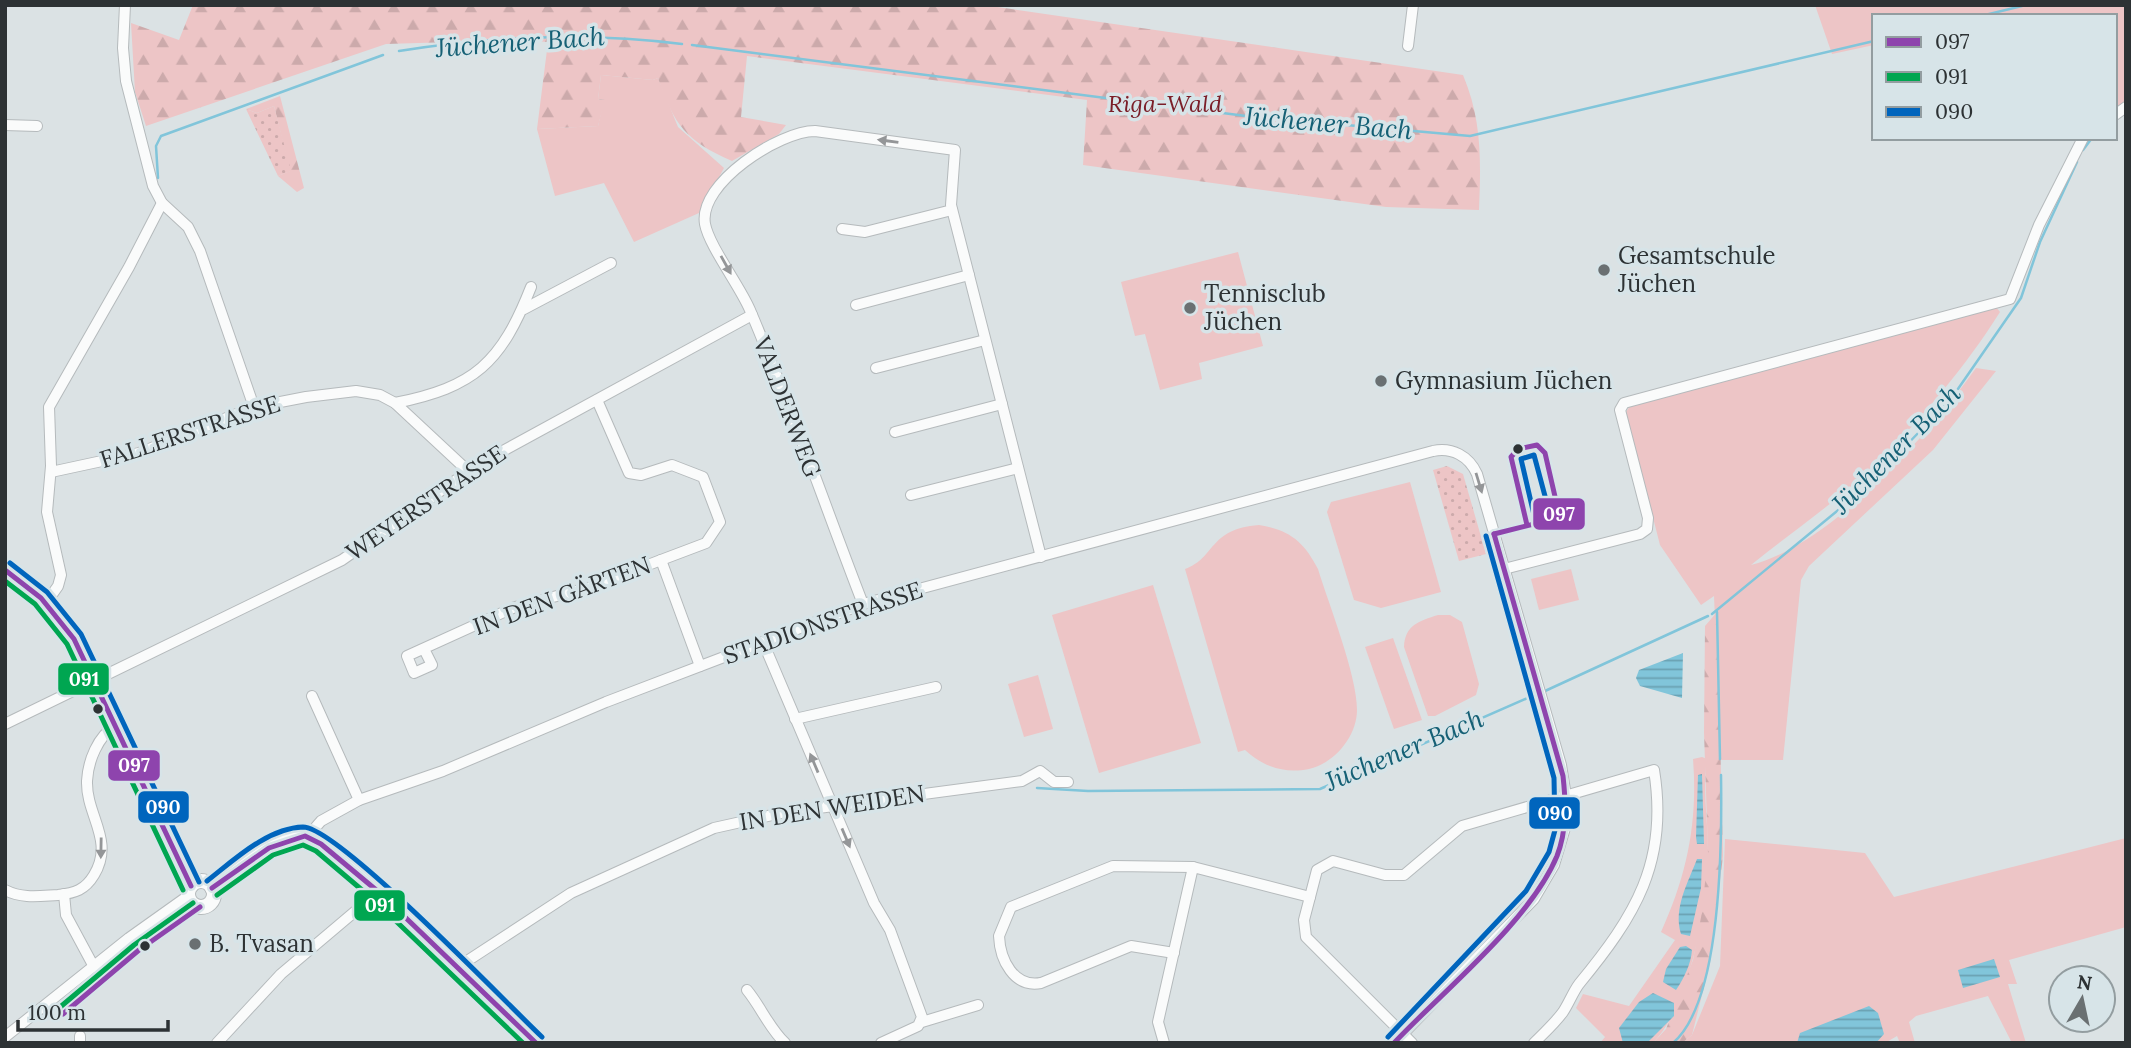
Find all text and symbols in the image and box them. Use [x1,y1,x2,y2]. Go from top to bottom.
legend [1872,14,2117,140]
water label: Jüchener Bach [433,19,606,64]
text: 097 [1935,28,1970,55]
text: 091 [1935,63,1968,90]
park label: Riga-Wald [1108,88,1223,119]
text: 090 [1935,98,1973,125]
water label: Jüchener Bach [1241,99,1414,146]
one-way arrow [876,135,898,146]
place label: Gesamtschule Jüchen [1617,240,1775,299]
one-way arrow [720,256,732,276]
marker: Gesamtschule Jüchen [1596,262,1612,278]
place label: Tennisclub Jüchen [1203,278,1326,337]
marker: Tennisclub Jüchen [1182,300,1198,316]
street label: VALDERWEG [746,331,828,481]
place label: Gymnasium Jüchen [1395,365,1612,396]
marker: Gymnasium Jüchen [1373,373,1389,389]
water label: Jüchener Bach [1823,377,1967,521]
street label: FALLERSTRASSE [96,388,284,475]
street label: WEYERSTRASSE [340,438,512,568]
unlabelled marker [1511,442,1525,456]
one-way arrow [1474,472,1484,493]
line badge: 097 [1532,497,1586,531]
text: 097 [1543,502,1575,526]
street label: IN DEN GÄRTEN [469,549,655,642]
street label: STADIONSTRASSE [719,574,926,671]
line badge: 091 [57,662,110,696]
text: 091 [69,667,99,691]
water label: Jüchener Bach [1319,701,1488,798]
unlabelled marker [91,702,105,716]
line badge: 097 [107,749,161,782]
text: 097 [118,753,150,777]
one-way arrow [808,753,820,773]
street label: IN DEN WEIDEN [737,778,927,837]
line badge: 090 [137,790,190,824]
text: 090 [145,795,181,819]
line badge: 090 [1528,796,1581,830]
text: 090 [1537,801,1573,825]
one-way arrow [841,828,852,849]
one-way arrow [96,837,107,859]
line badge: 091 [353,889,406,922]
text: 091 [365,893,395,917]
place label: B. Tvasan [209,928,314,959]
marker: B. Tvasan [187,936,203,952]
unlabelled marker [138,939,152,953]
north arrow [2047,964,2117,1034]
text: N [2076,969,2094,995]
scale bar [18,988,168,1032]
text: 100 m [28,999,86,1026]

